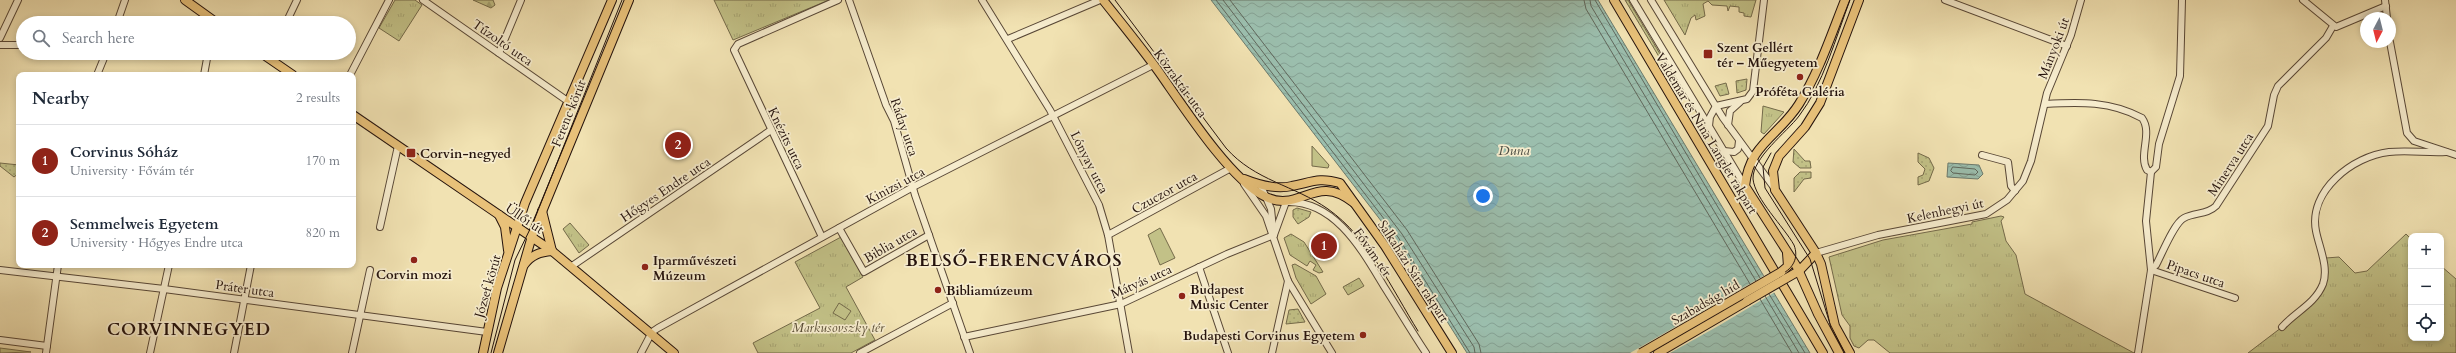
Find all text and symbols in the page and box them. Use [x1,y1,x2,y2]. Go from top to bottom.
north arrow [2360,12,2396,48]
street label: Tűzoltó utca [468,15,537,71]
street label: Mányoki út [2034,15,2074,82]
search box [16,16,356,60]
icon: search [30,27,52,49]
text: Search here [62,28,135,48]
place label: Szent Gellért tér – Műegyetem [1717,39,1818,72]
street label: Közraktár utca [1149,46,1211,122]
marker: Szent Gellért tér – Műegyetem [1702,48,1714,60]
street label: Valdemar és Nina Langlet rakpart [1651,50,1761,217]
marker: Próféta Galéria [1795,72,1805,82]
street label: Ferenc körút [547,77,591,150]
place label: Próféta Galéria [1755,83,1845,101]
text: Nearby [32,87,89,110]
text: 2 results [296,89,340,107]
street label: Ráday utca [886,96,923,159]
street label: Knézits utca [763,104,809,173]
street label: Lónyay utca [1066,128,1113,197]
street label: Minerva utca [2204,129,2258,200]
pin: 2 [665,130,691,160]
water label: Duna [1498,141,1530,160]
text: Corvinus Sóház [70,142,178,162]
place label: Corvin-negyed [420,145,511,163]
marker: Corvin-negyed [405,147,417,159]
text: 1 [42,152,48,170]
text: 170 m [306,152,340,170]
street label: Hőgyes Endre utca [617,153,714,227]
text: University · Fővám tér [70,162,194,180]
street label: Kinizsi utca [863,163,928,209]
street label: Czuczor utca [1128,167,1201,218]
your location [1473,186,1493,206]
street label: Kelenhegyi út [1905,194,1985,228]
street label: Üllői út [502,199,547,238]
text: Semmelweis Egyetem [70,214,219,234]
street label: Salkaházi Sára rakpart [1373,217,1453,326]
street label: Biblia utca [861,222,921,267]
text: 2 [42,224,48,242]
text: 820 m [306,224,340,242]
street label: Fővám tér [1349,225,1396,281]
pin: 1 [1311,231,1337,261]
map controls [2408,233,2444,341]
button: + [2408,233,2444,269]
text: University · Hőgyes Endre utca [70,234,243,252]
district label: BELSŐ-FERENCVÁROS [905,249,1123,272]
place label: Iparművészeti Múzeum [653,252,737,285]
street label: József körút [470,253,506,322]
marker: Corvin mozi [409,255,419,265]
street label: Pipacs utca [2164,256,2228,292]
street label: Mátyás utca [1108,260,1175,303]
marker: Iparművészeti Múzeum [640,262,650,272]
place label: Corvin mozi [376,266,452,284]
button: − [2408,269,2444,305]
street label: Práter utca [214,276,276,302]
street label: Szabadság híd [1668,276,1743,330]
place label: Budapest Music Center [1190,281,1269,314]
place label: Bibliamúzeum [946,282,1033,300]
marker: Bibliamúzeum [933,285,943,295]
marker: Budapest Music Center [1177,291,1187,301]
button: locate [2408,305,2444,341]
district label: CORVINNEGYED [107,318,271,341]
park label: Markusovszky tér [792,319,885,337]
place label: Budapesti Corvinus Egyetem [1183,327,1355,345]
marker: Budapesti Corvinus Egyetem [1358,330,1368,340]

